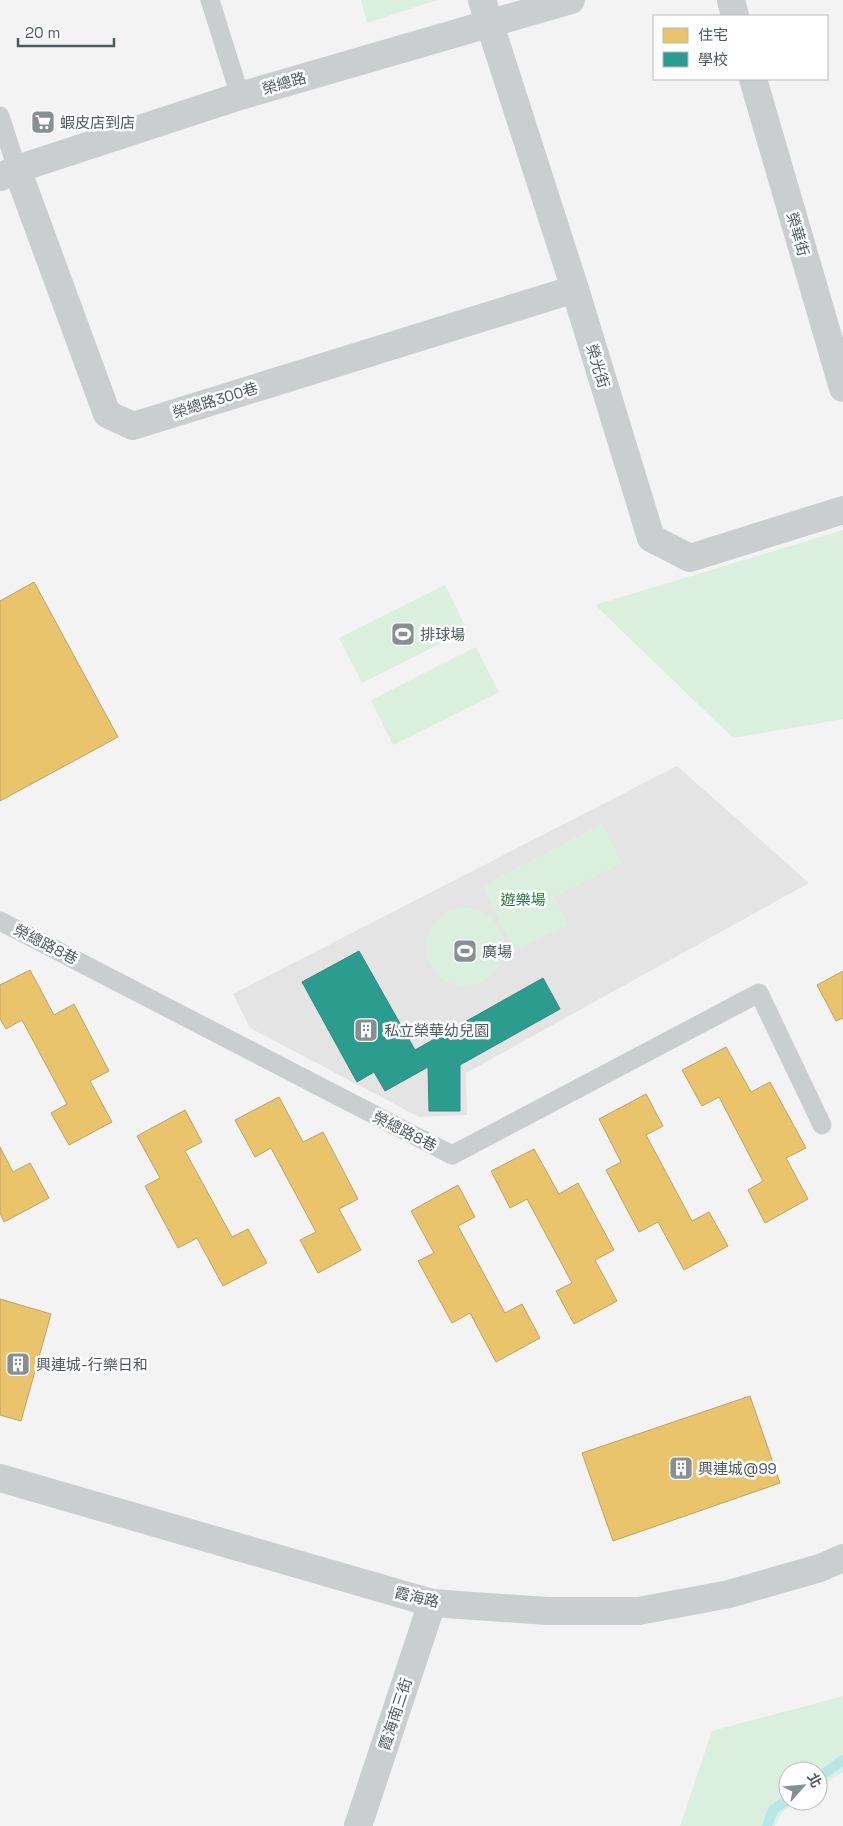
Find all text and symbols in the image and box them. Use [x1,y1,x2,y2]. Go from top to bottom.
scale bar [18,15,114,47]
legend [653,15,828,80]
text: 20 m [25,23,60,42]
text: 住宅 [698,25,728,44]
text: 學校 [698,50,728,69]
street label: 榮總路 [260,68,308,98]
supermarket icon: 蝦皮店到店 [30,109,56,135]
place label: 蝦皮店到店 [60,113,135,132]
street label: 榮華街 [783,210,813,258]
street label: 榮光街 [582,342,614,390]
street label: 榮總路300巷 [170,378,260,422]
sports icon: 排球場 [390,621,416,647]
place label: 排球場 [420,625,465,644]
park label: 遊樂場 [500,890,546,909]
street label: 榮總路8巷 [11,920,81,968]
sports icon: 廣場 [452,938,478,964]
place label: 廣場 [482,942,512,961]
building icon: 私立榮華幼兒園 [353,1017,379,1043]
place label: 私立榮華幼兒園 [384,1021,489,1040]
street label: 榮總路8巷 [370,1107,440,1155]
building icon: 興連城-行樂日和 [5,1351,31,1377]
place label: 興連城-行樂日和 [36,1355,148,1374]
building icon: 興連城@99 [668,1455,694,1481]
place label: 興連城@99 [698,1459,777,1478]
street label: 霞海路 [393,1583,441,1611]
street label: 霞海南三街 [374,1675,416,1753]
north arrow [778,1761,828,1811]
text: 北 [803,1770,826,1790]

